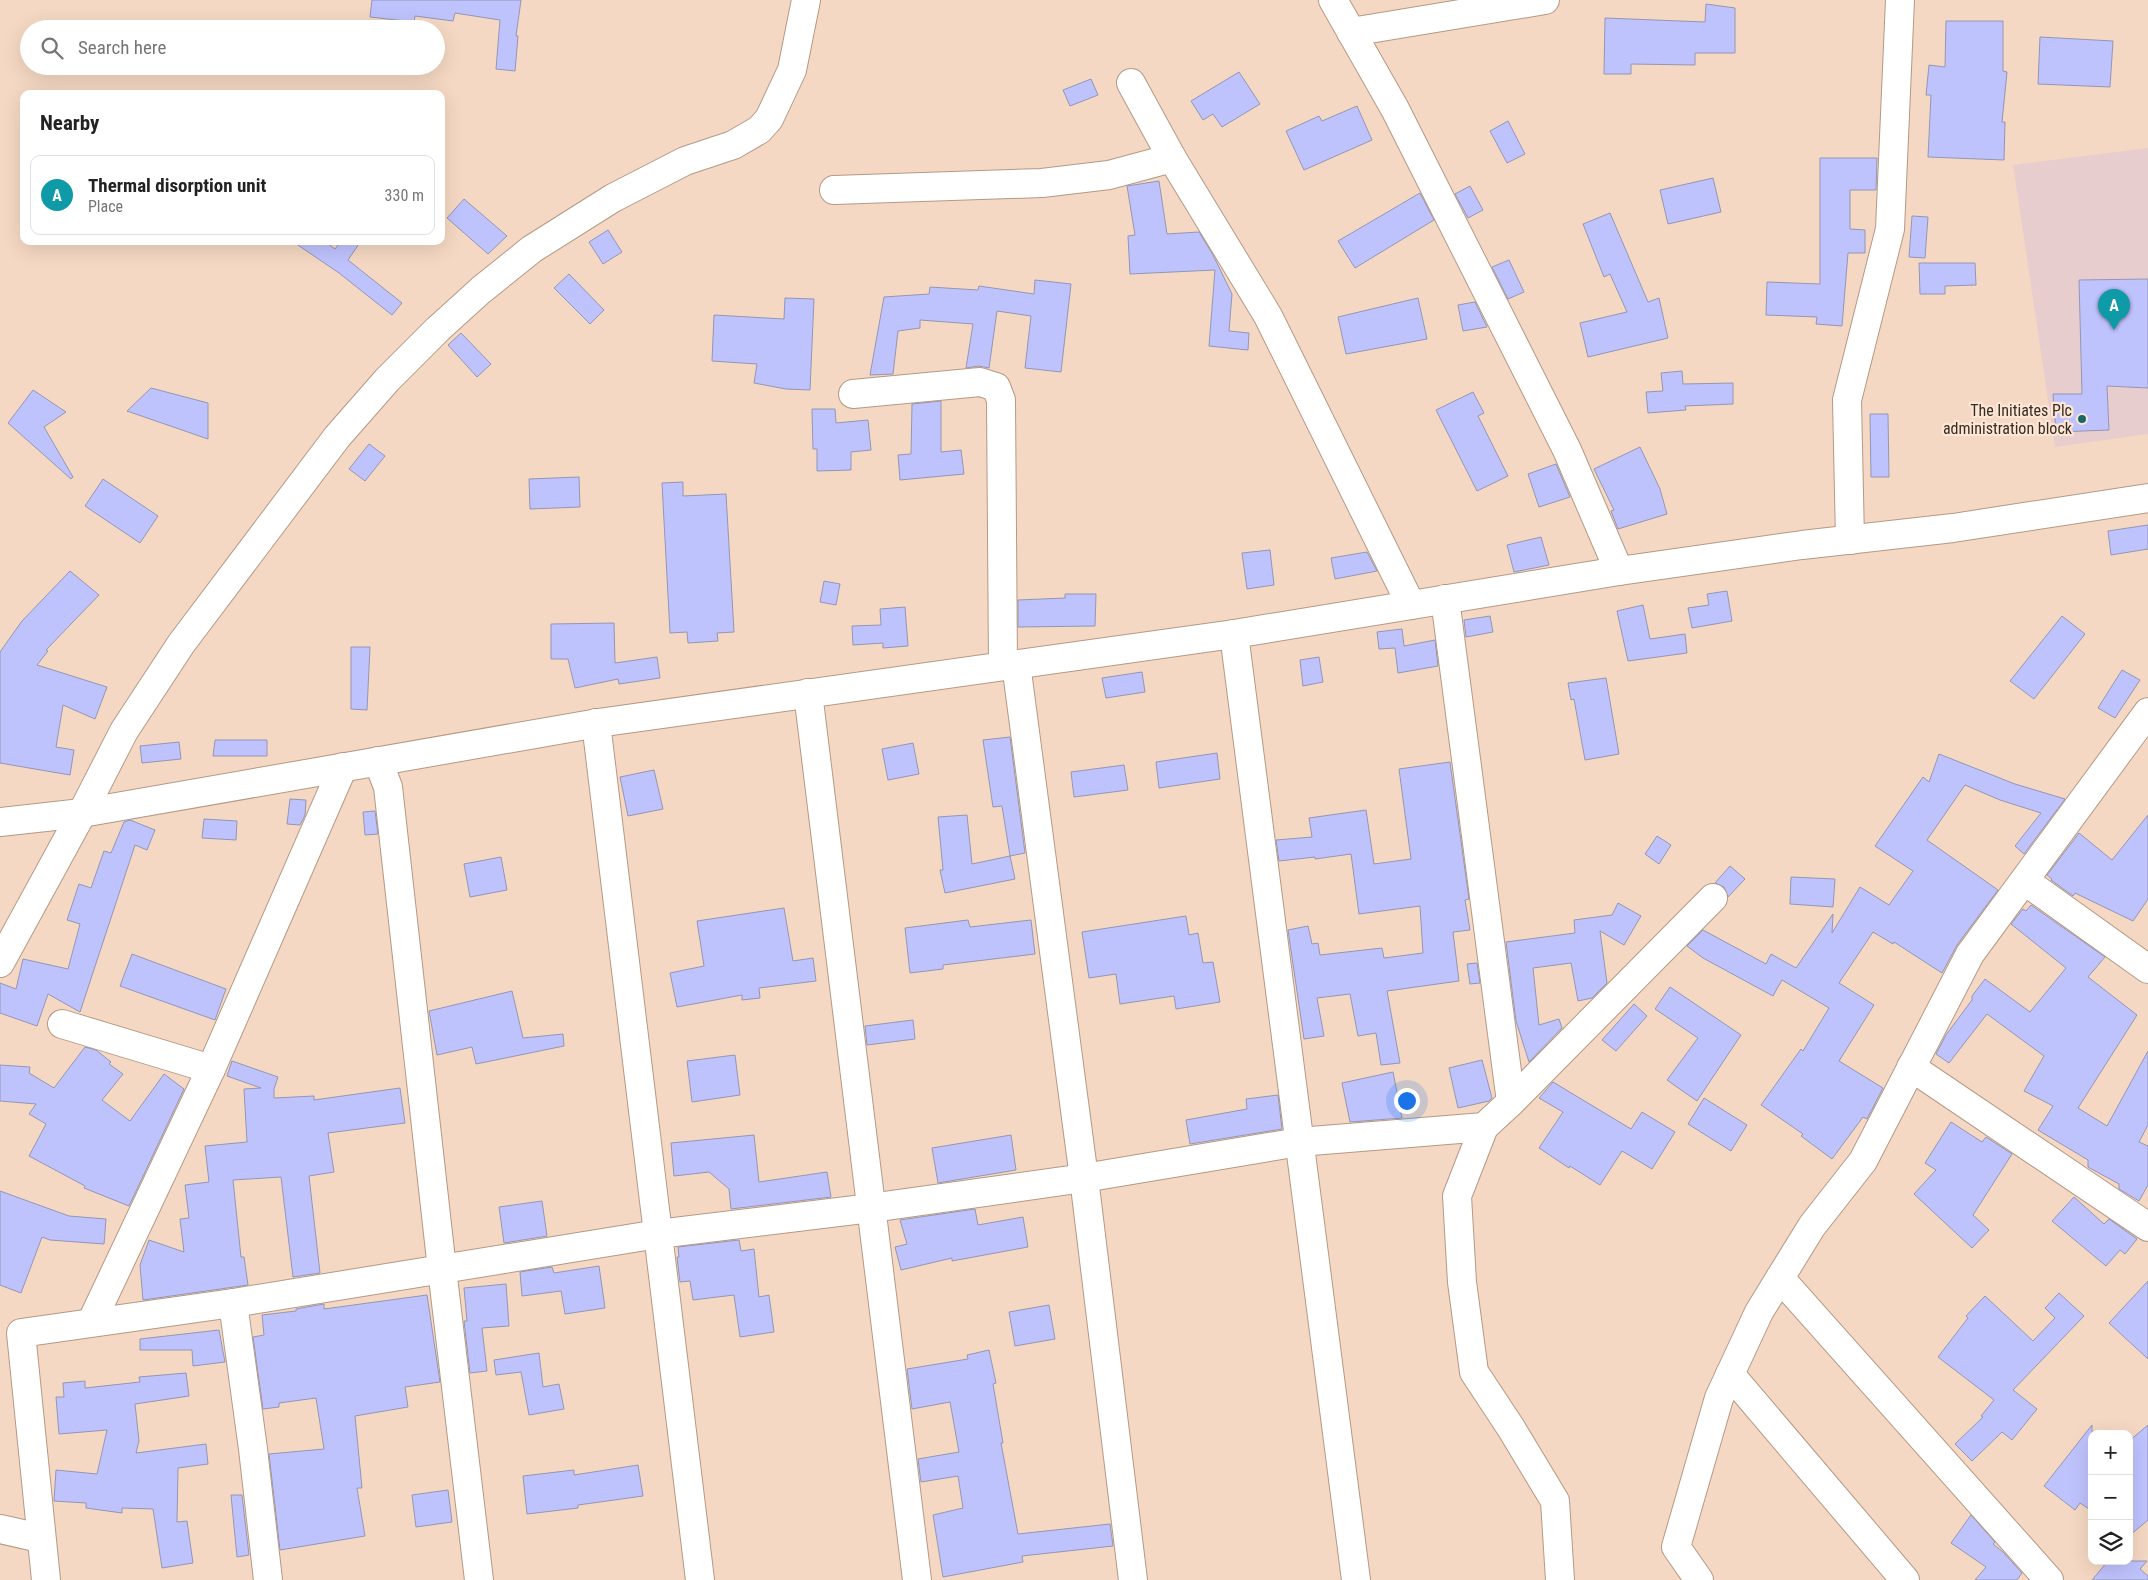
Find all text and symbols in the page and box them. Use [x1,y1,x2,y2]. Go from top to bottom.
search box [20,20,445,75]
icon: search [38,34,66,62]
text: Search here [78,36,166,59]
text: Nearby [40,111,99,135]
text: Thermal disorption unit [88,174,266,197]
text: A [52,186,62,205]
text: 330 m [385,186,424,205]
text: Place [88,197,123,216]
pin: A [2098,289,2130,330]
place label: The Initiates Plc administration block [1943,401,2073,438]
marker: The Initiates Plc administration block [2076,413,2088,425]
your location [1394,1088,1420,1114]
map controls [2088,1430,2133,1565]
button: + [2088,1430,2133,1475]
button: − [2088,1475,2133,1520]
button: layers [2088,1520,2133,1565]

